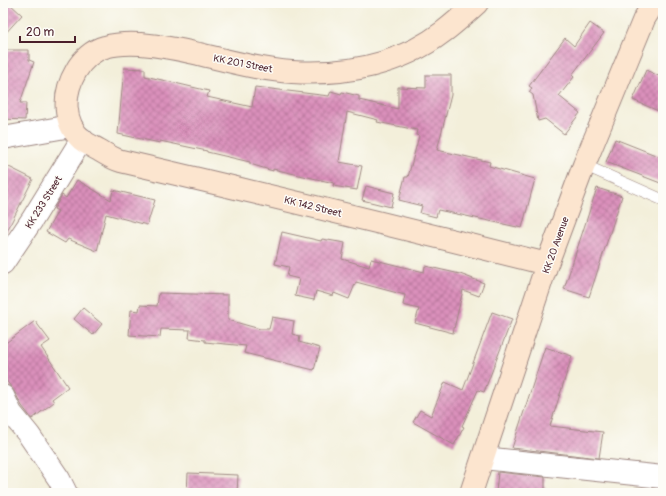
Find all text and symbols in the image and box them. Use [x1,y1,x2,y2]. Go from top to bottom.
scale bar [20,18,75,44]
text: 20 m [26,25,55,40]
street label: KK 201 Street [212,52,274,76]
street label: KK 233 Street [23,173,65,231]
street label: KK 142 Street [283,194,344,220]
street label: KK 20 Avenue [540,215,572,275]

